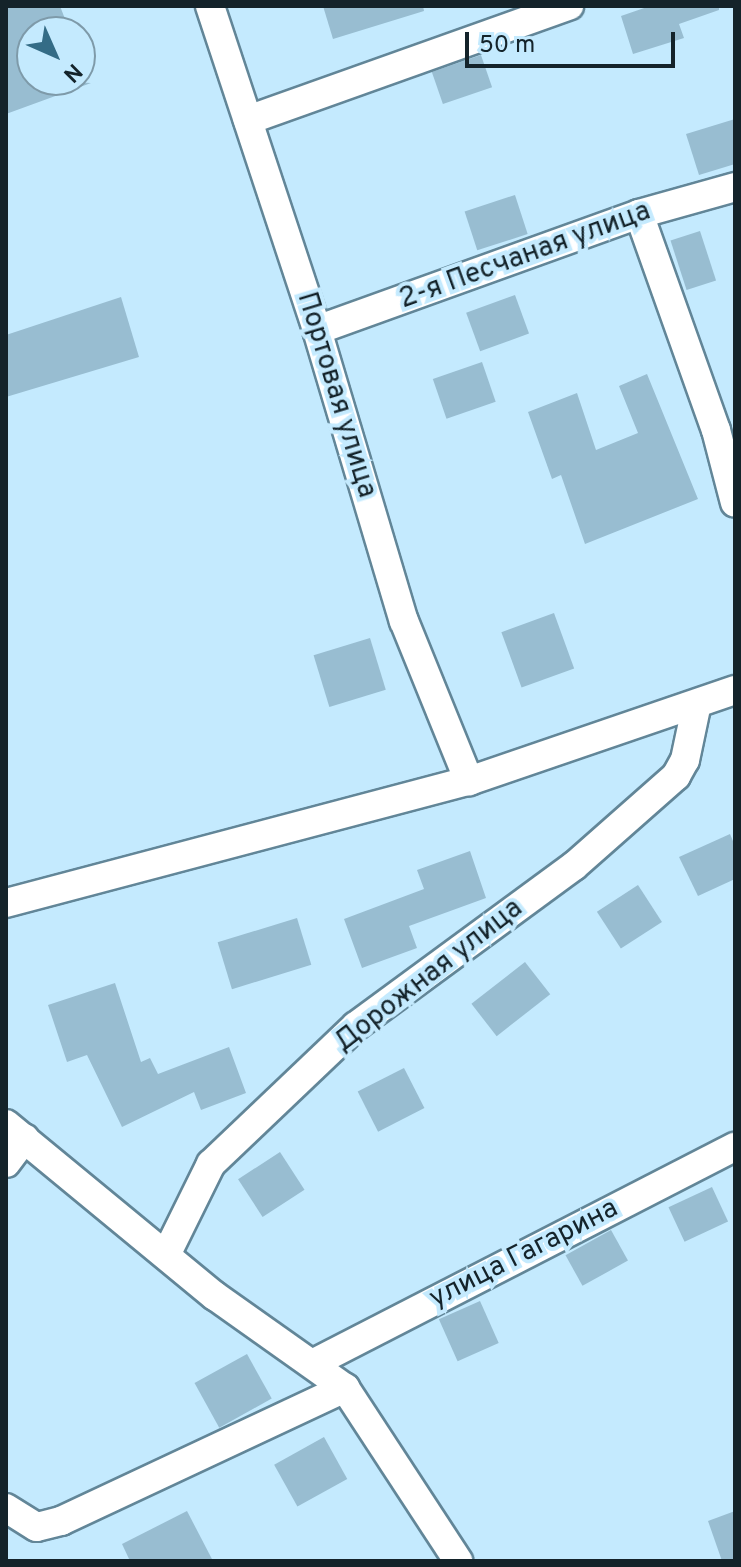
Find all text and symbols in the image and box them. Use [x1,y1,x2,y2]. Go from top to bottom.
north arrow [16,16,96,96]
scale bar [469,16,679,66]
text: 50 m [479,31,535,61]
text: N [57,57,87,87]
street label: 2-я Песчаная улица [395,195,655,317]
street label: Портовая улица [289,288,383,502]
street label: Дорожная улица [328,892,530,1060]
street label: улица Гагарина [424,1192,624,1316]

